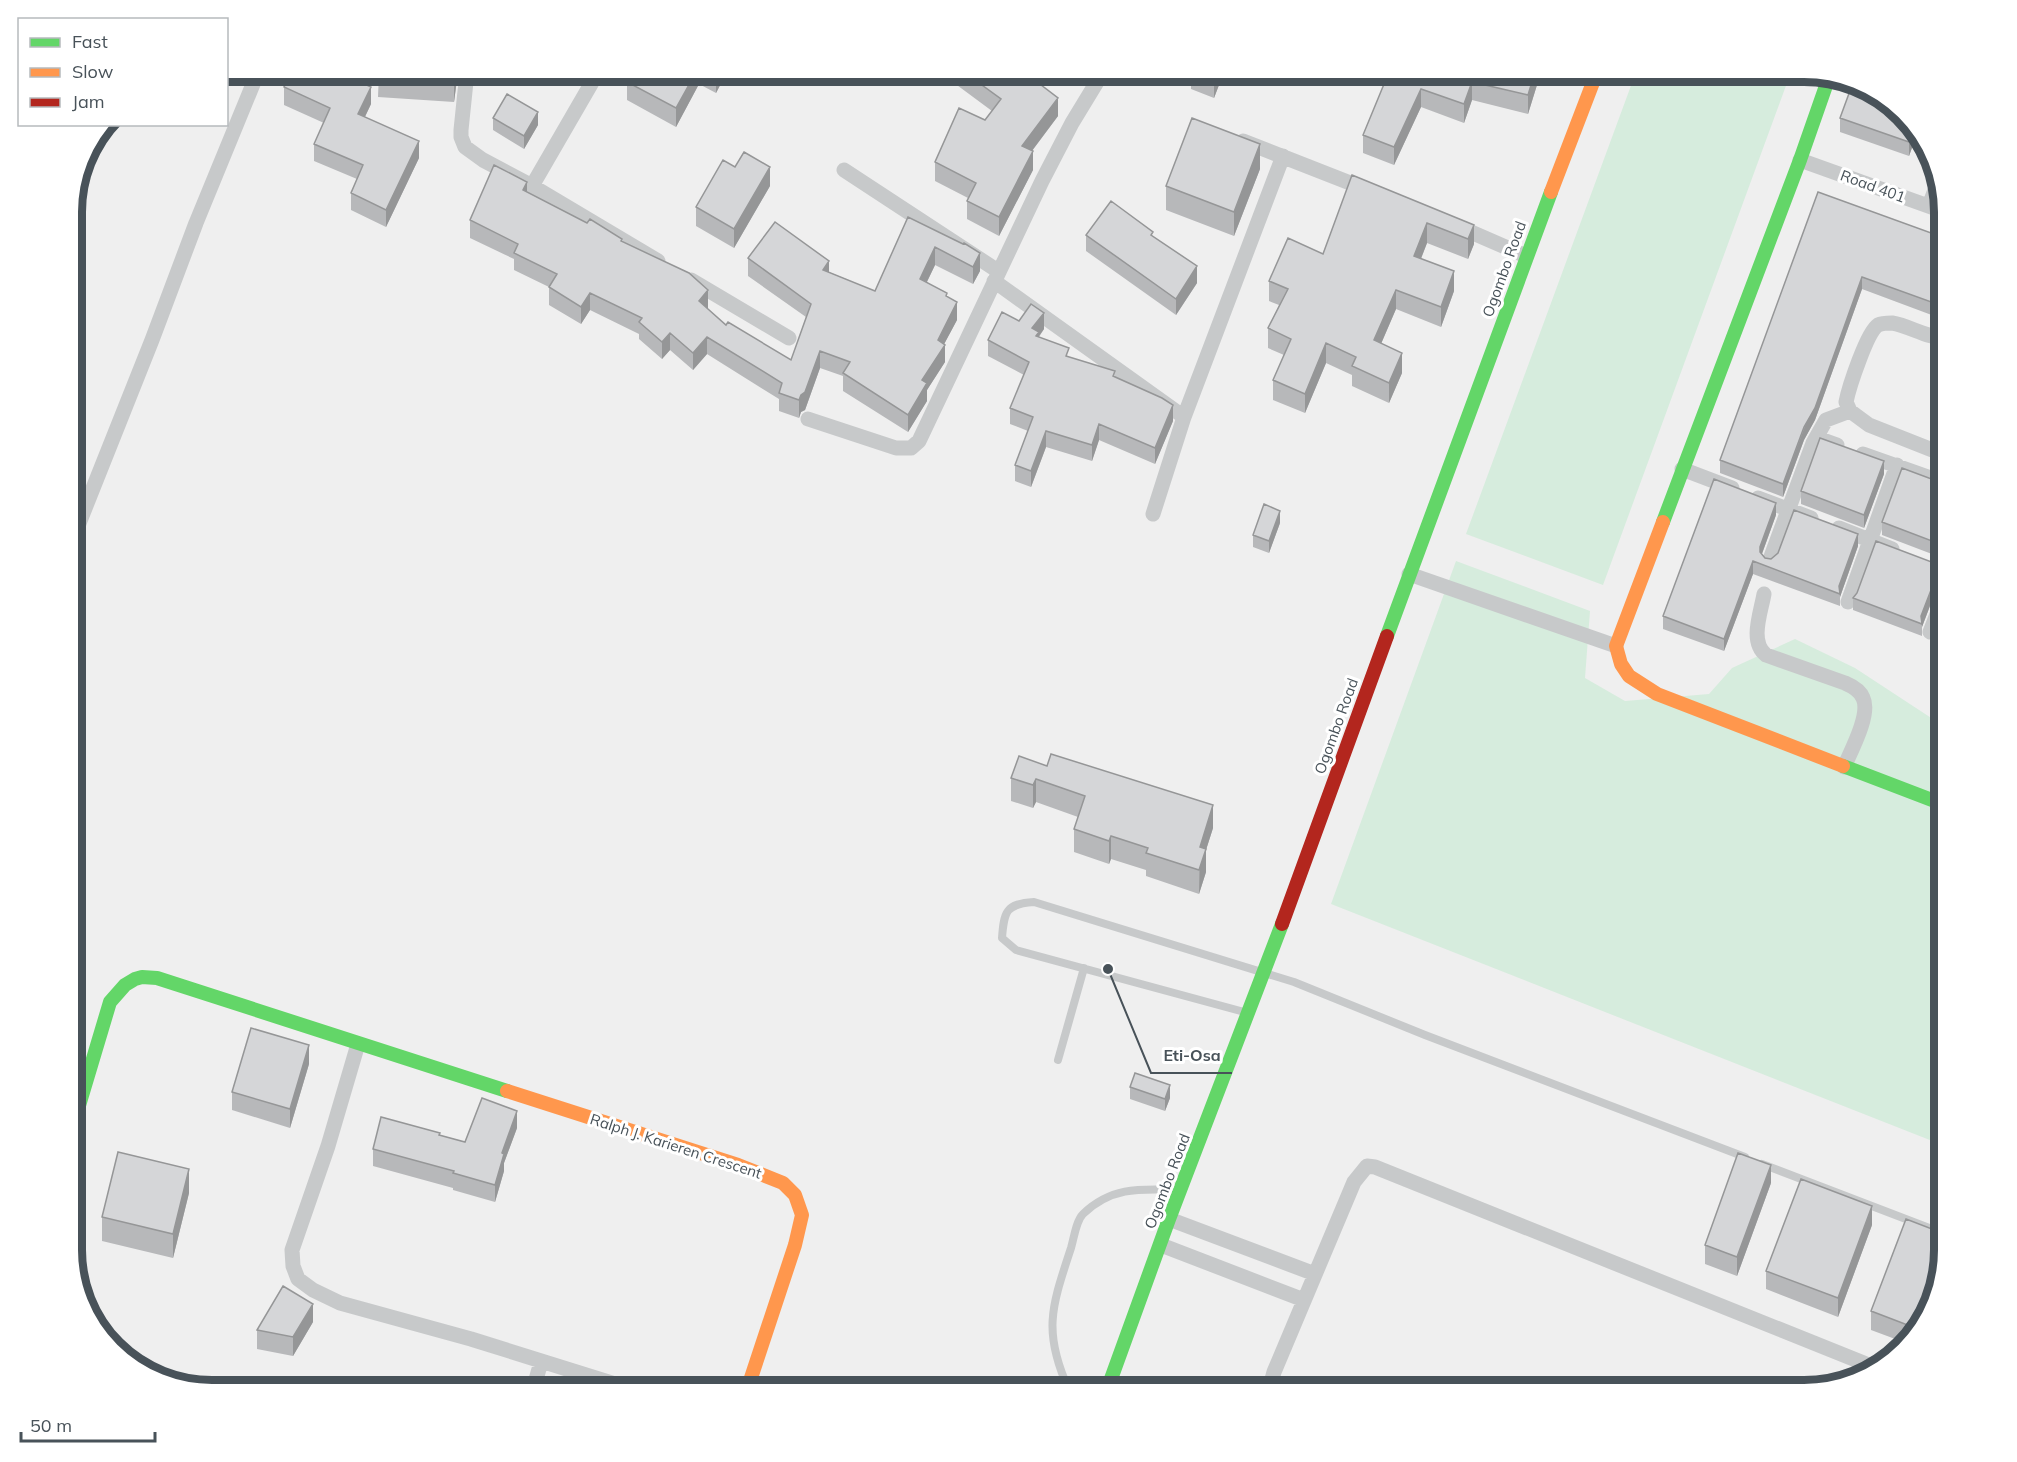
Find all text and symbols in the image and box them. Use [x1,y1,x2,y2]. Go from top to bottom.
legend [18,18,228,126]
text: Fast [72,30,108,53]
text: Slow [72,60,114,83]
text: Jam [72,90,105,113]
street label: Road 401 [1838,165,1908,207]
street label: Ogombo Road [1478,218,1530,320]
street label: Ogombo Road [1310,675,1362,777]
callout: Eti-Osa [1151,1039,1232,1073]
text: Eti-Osa [1163,1045,1221,1065]
street label: Ralph J. Karieren Crescent [588,1109,764,1183]
street label: Ogombo Road [1140,1131,1194,1231]
scale bar [21,1405,154,1443]
text: 50 m [30,1414,72,1437]

